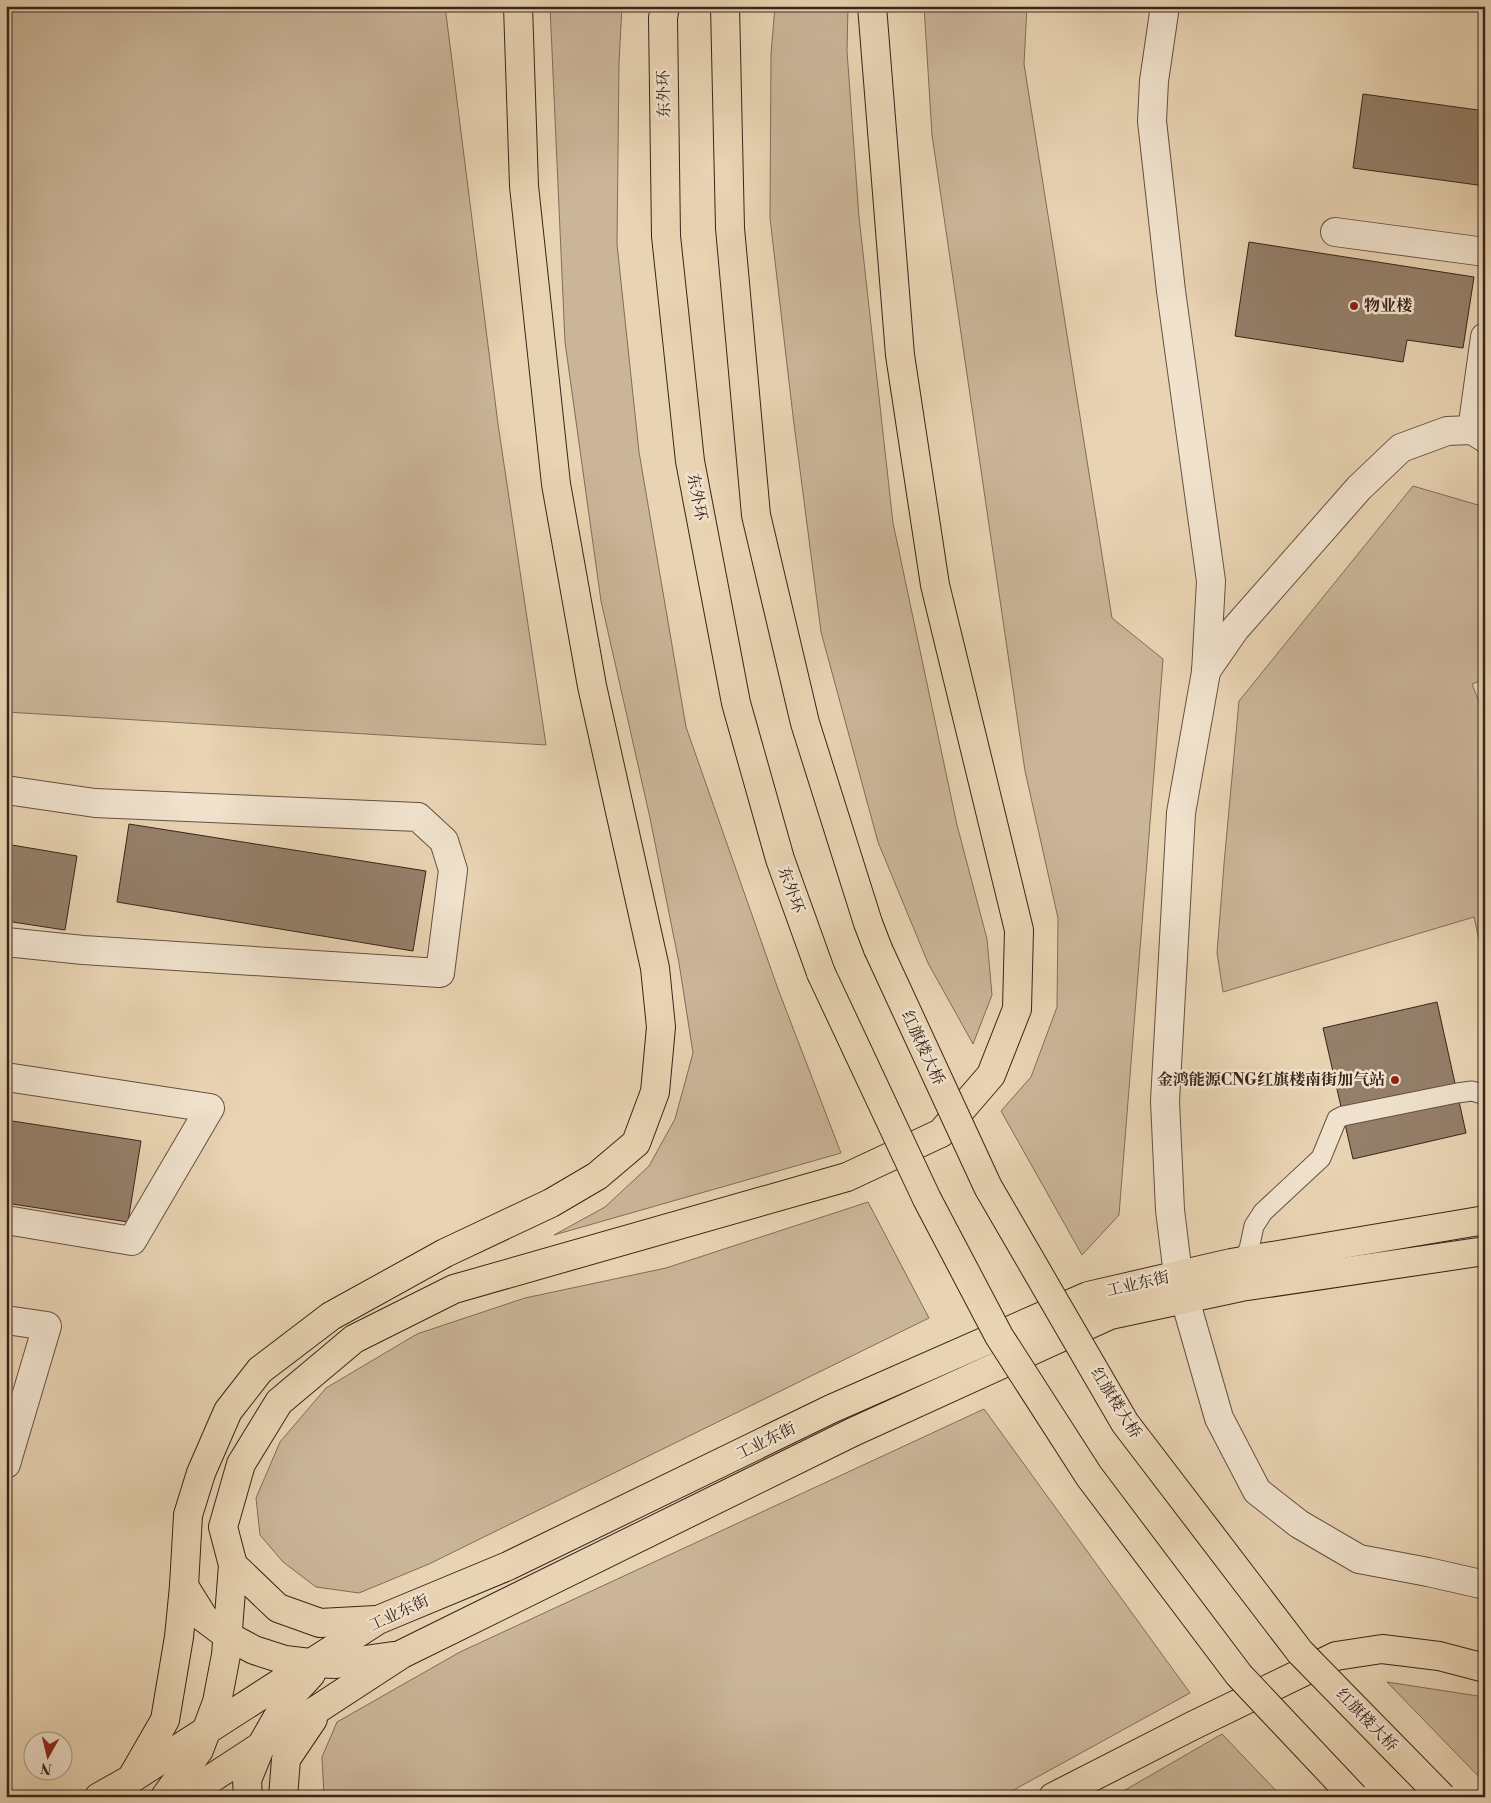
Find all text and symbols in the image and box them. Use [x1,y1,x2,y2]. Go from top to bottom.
street label: 东外环 [654,70,674,118]
place label: 物业楼 [1364,296,1412,316]
marker: 物业楼 [1348,300,1360,312]
street label: 东外环 [683,472,711,522]
street label: 东外环 [773,864,809,916]
street label: 红旗楼大桥 [897,1008,949,1088]
place label: 金鸿能源CNG红旗楼南街加气站 [1157,1070,1385,1090]
marker: 金鸿能源CNG红旗楼南街加气站 [1389,1074,1401,1086]
street label: 工业东街 [1105,1267,1171,1301]
street label: 红旗楼大桥 [1086,1364,1146,1442]
street label: 工业东街 [733,1418,799,1464]
street label: 工业东街 [366,1590,432,1636]
street label: 红旗楼大桥 [1332,1684,1402,1756]
north arrow [22,1730,72,1780]
text: N [40,1758,53,1778]

